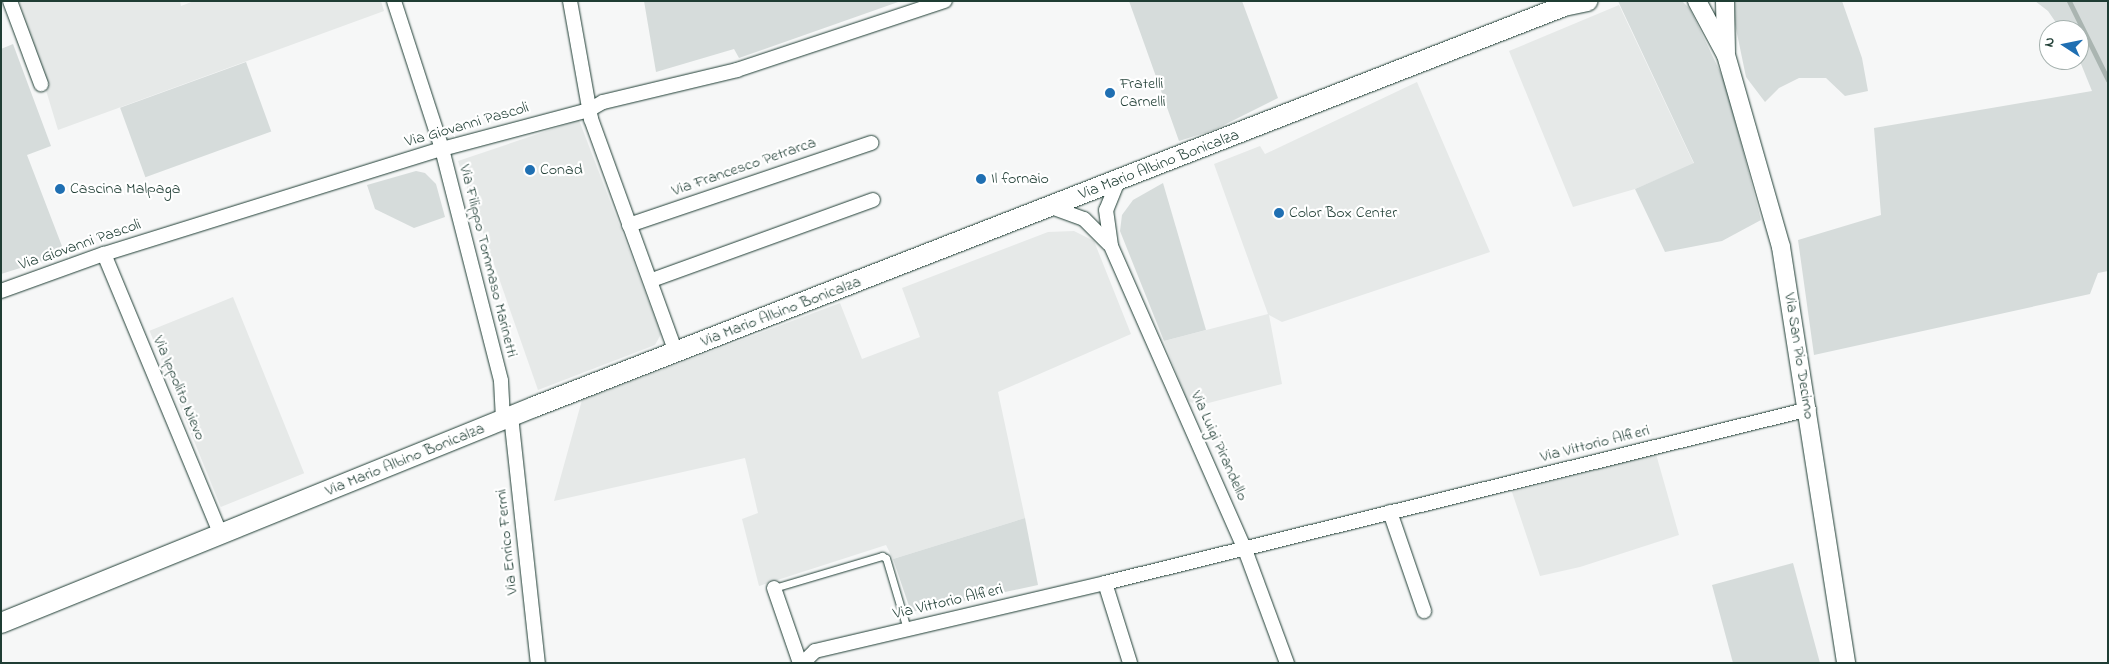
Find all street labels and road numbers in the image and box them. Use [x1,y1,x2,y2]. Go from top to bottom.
street label: Via Giovanni Pascoli [403,98,531,152]
street label: Via Mario Albino Bonicalza [1076,126,1242,204]
street label: Via Francesco Petrarca [669,133,819,201]
street label: Via Filippo Tommaso Marinetti [455,163,521,359]
street label: Via Giovanni Pascoli [16,215,144,275]
street label: Via Mario Albino Bonicalza [698,273,864,351]
street label: Via San Pio Decimo [1780,291,1818,421]
street label: Via Ippolito Nievo [148,333,210,443]
street label: Via Luigi Pirandello [1186,388,1252,504]
street label: Via Mario Albino Bonicalza [323,419,487,501]
street label: Via Vittorio Alfieri [1538,421,1652,467]
street label: Via Enrico Fermi [492,488,522,596]
street label: Via Vittorio Alfieri [891,580,1005,624]

